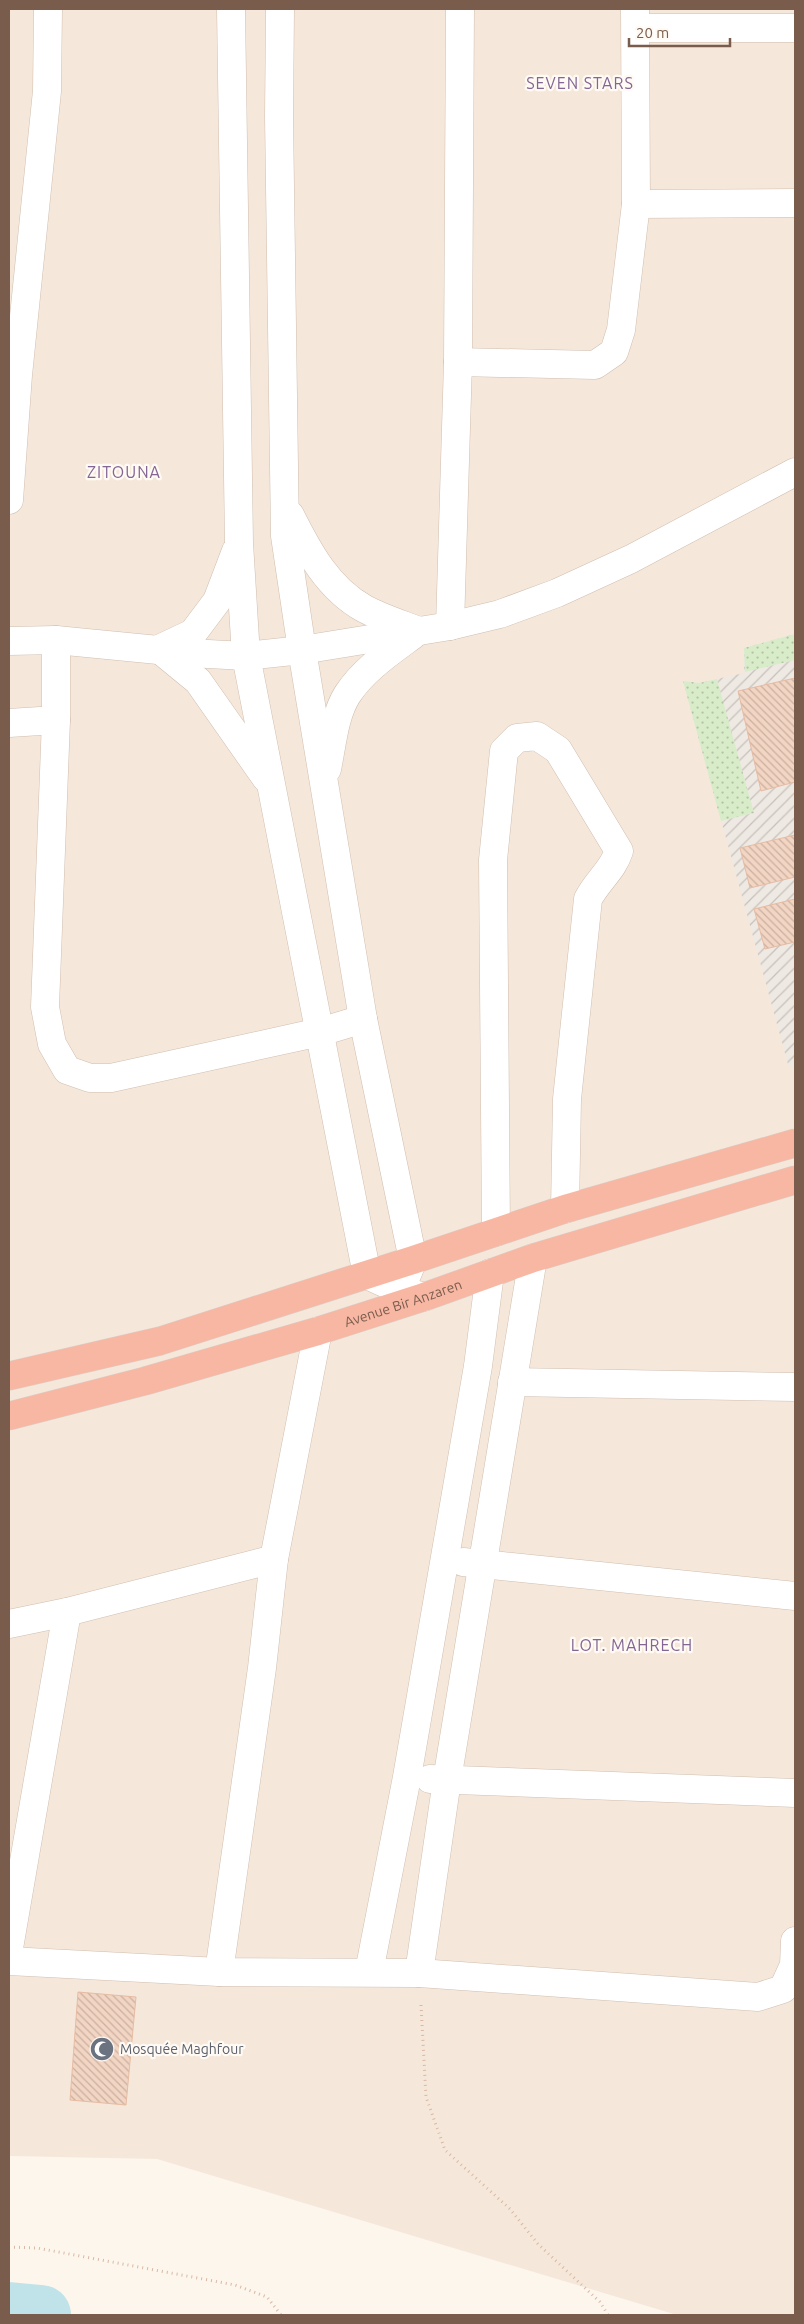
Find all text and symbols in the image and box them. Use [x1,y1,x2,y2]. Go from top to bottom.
scale bar [629,15,730,47]
text: 20 m [636,24,669,41]
district label: SEVEN STARS [526,74,634,92]
district label: ZITOUNA [87,463,161,481]
street label: Avenue Bir Anzaren [342,1276,464,1330]
district label: LOT. MAHRECH [571,1636,693,1654]
mosque icon: Mosquée Maghfour [89,2036,115,2062]
place label: Mosquée Maghfour [120,2041,244,2057]

